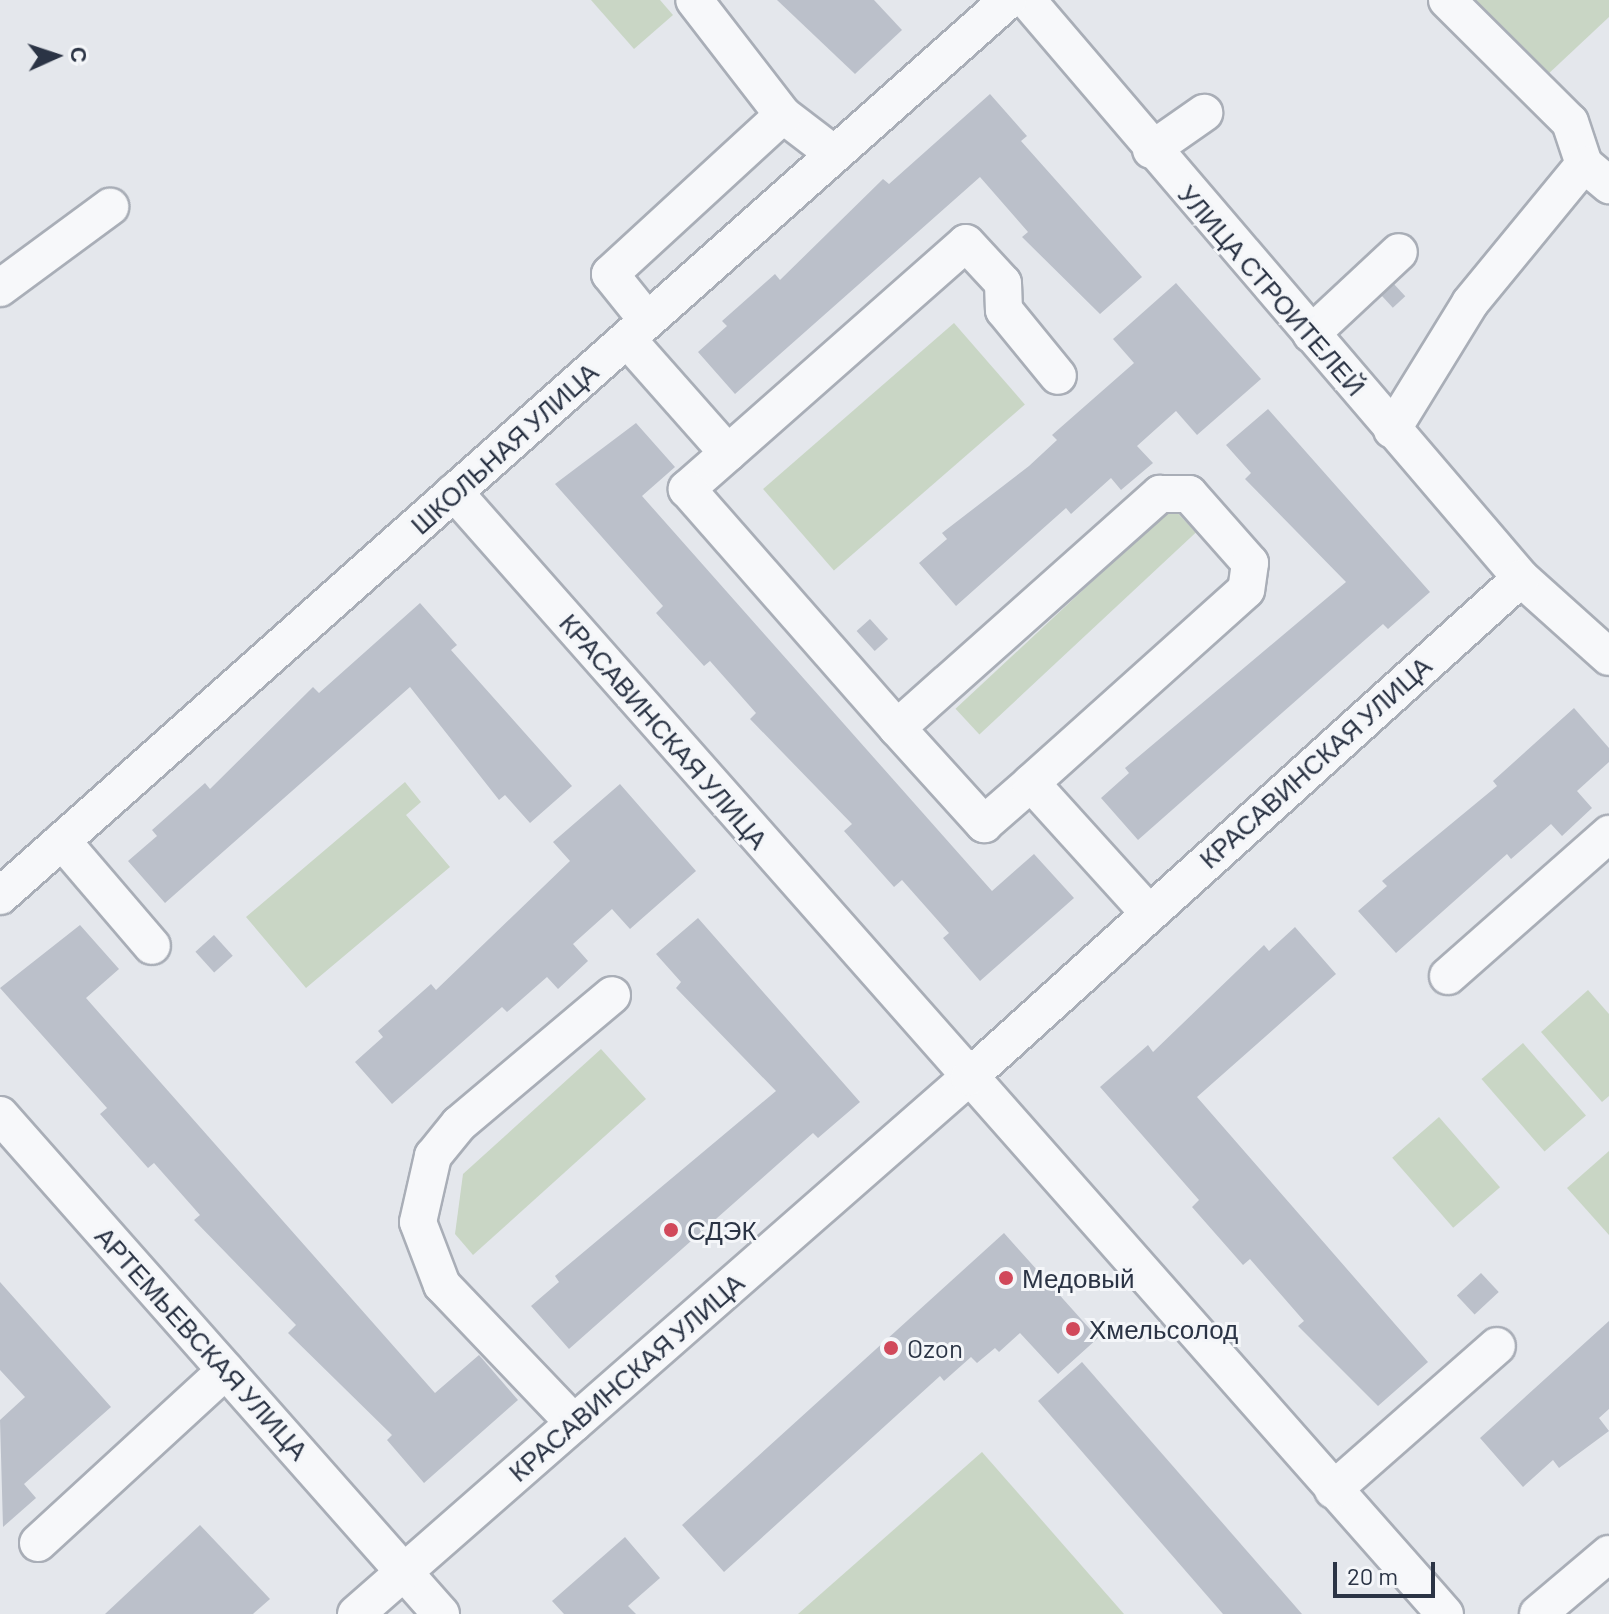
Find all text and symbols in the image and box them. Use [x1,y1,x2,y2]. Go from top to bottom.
north arrow [16,16,96,96]
text: С [67,46,93,63]
street label: УЛИЦА СТРОИТЕЛЕЙ [1172,178,1372,402]
street label: ШКОЛЬНАЯ УЛИЦА [404,356,604,540]
street label: КРАСАВИНСКАЯ УЛИЦА [553,607,775,855]
street label: КРАСАВИНСКАЯ УЛИЦА [1193,650,1437,874]
place label: СДЭК [687,1214,757,1246]
street label: АРТЕМЬЕВСКАЯ УЛИЦА [89,1220,315,1466]
marker: СДЭК [662,1221,680,1239]
place label: Медовый [1022,1262,1134,1294]
street label: КРАСАВИНСКАЯ УЛИЦА [502,1266,750,1488]
marker: Медовый [997,1269,1015,1287]
place label: Хмельсолод [1089,1313,1238,1345]
marker: Хмельсолод [1064,1320,1082,1338]
place label: Ozon [907,1332,963,1364]
marker: Ozon [882,1339,900,1357]
scale bar [1337,1546,1439,1596]
text: 20 m [1347,1561,1398,1590]

